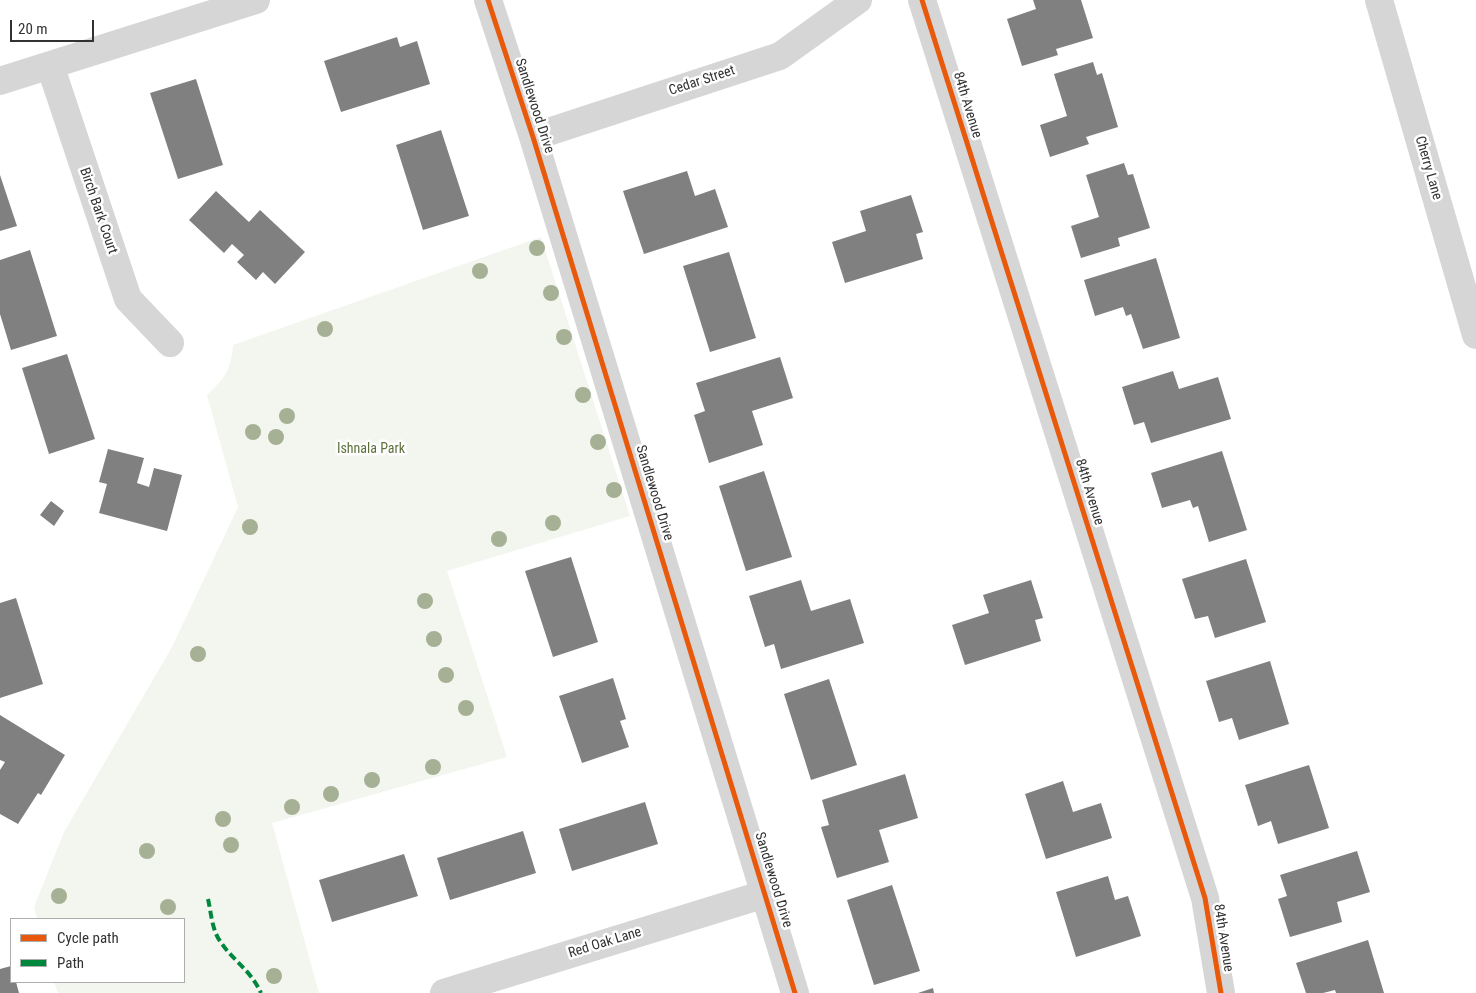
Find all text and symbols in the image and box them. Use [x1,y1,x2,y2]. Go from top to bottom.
scale bar [12,10,96,42]
text: 20 m [18,20,48,38]
street label: Sandlewood Drive [511,56,557,156]
street label: Cedar Street [667,62,737,100]
street label: 84th Avenue [949,70,985,140]
street label: Cherry Lane [1411,134,1445,202]
street label: Birch Bark Court [75,166,121,256]
park label: Ishnala Park [337,441,405,457]
street label: Sandlewood Drive [632,443,676,543]
street label: 84th Avenue [1071,457,1107,527]
street label: Sandlewood Drive [751,830,795,930]
street label: 84th Avenue [1209,903,1237,973]
legend [10,918,185,983]
street label: Red Oak Lane [566,924,644,962]
text: Cycle path [57,929,119,947]
text: Path [57,954,84,972]

